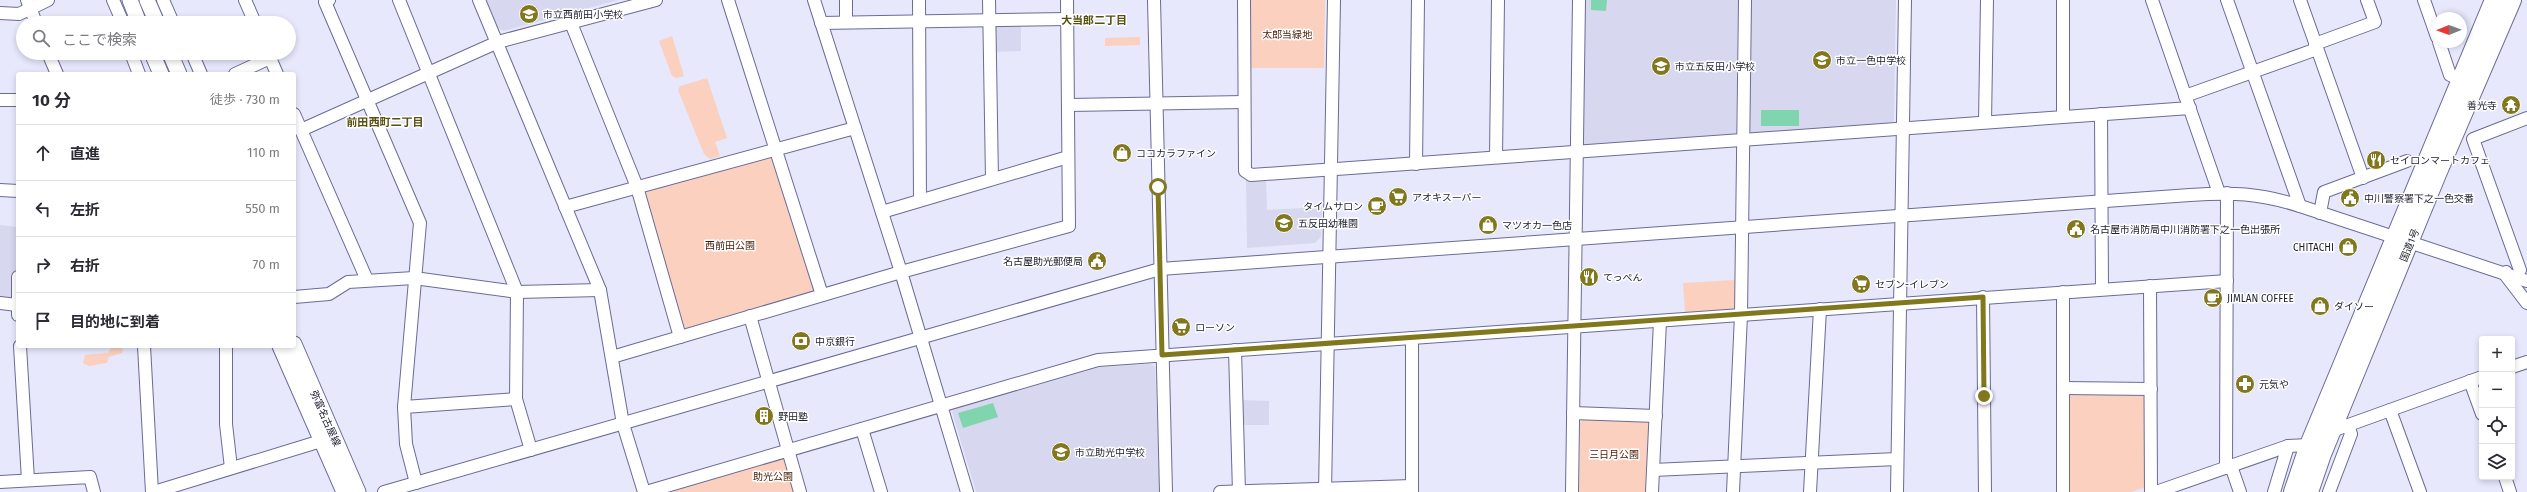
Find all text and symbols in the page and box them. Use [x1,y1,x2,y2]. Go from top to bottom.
school or university icon: 市立西前田小学校 [518,3,540,25]
place label: 市立西前田小学校 [543,9,623,21]
north arrow [2431,12,2467,48]
district label: 大当郎二丁目 [1061,14,1127,27]
search box [16,16,296,60]
icon: search [30,27,52,49]
park label: 太郎当緑地 [1262,29,1313,41]
text: ここで検索 [62,31,137,49]
school or university icon: 市立一色中学校 [1811,49,1833,71]
school or university icon: 市立五反田小学校 [1650,55,1672,77]
place label: 市立一色中学校 [1836,55,1906,67]
place label: 市立五反田小学校 [1675,61,1755,73]
text: 10 分 [32,90,71,111]
text: 徒歩 · 730 m [210,92,280,107]
temple icon: 善光寺 [2500,94,2522,116]
place label: 善光寺 [2467,100,2497,112]
district label: 前田西町二丁目 [347,116,424,129]
icon: ahead [32,142,54,164]
shop icon: ココカラファイン [1111,142,1133,164]
text: 直進 [70,145,100,163]
text: 110 m [247,145,280,160]
place label: ココカラファイン [1136,148,1216,160]
restaurant icon: セイロンマートカフェ [2365,149,2387,171]
place label: セイロンマートカフェ [2390,155,2490,167]
route start [1149,178,1167,196]
supermarket icon: アオキスーパー [1387,186,1409,208]
public building icon: 中川警察署下之一色交番 [2339,187,2361,209]
place label: アオキスーパー [1412,192,1482,204]
place label: 中川警察署下之一色交番 [2364,193,2474,205]
cafe icon: タイムサロン [1366,195,1388,217]
icon: left [32,198,54,220]
text: 左折 [70,201,100,219]
text: 550 m [245,201,280,216]
place label: タイムサロン [1303,201,1363,213]
school or university icon: 五反田幼稚園 [1273,212,1295,234]
shop icon: マツオカ一色店 [1477,214,1499,236]
place label: 五反田幼稚園 [1298,218,1358,230]
public building icon: 名古屋市消防局中川消防署下之一色出張所 [2065,218,2087,240]
place label: マツオカ一色店 [1502,220,1572,232]
place label: 名古屋市消防局中川消防署下之一色出張所 [2090,224,2280,236]
street label: 国道1号 [2398,227,2422,264]
shop icon: CHITACHI [2337,236,2359,258]
park label: 西前田公園 [705,240,755,252]
place label: CHITACHI [2293,242,2334,254]
public building icon: 名古屋助光郵便局 [1086,250,1108,272]
icon: right [32,254,54,276]
place label: 名古屋助光郵便局 [1003,256,1083,268]
text: 右折 [70,257,100,275]
text: 70 m [253,257,280,272]
restaurant icon: てっぺん [1578,266,1600,288]
place label: てっぺん [1603,272,1642,284]
supermarket icon: セブン-イレブン [1850,273,1872,295]
place label: セブン-イレブン [1875,279,1949,291]
cafe icon: JIMLAN COFFEE [2202,287,2224,309]
place label: JIMLAN COFFEE [2227,293,2294,305]
shop icon: ダイソー [2309,295,2331,317]
place label: ダイソー [2334,301,2374,313]
icon: arrive [32,310,54,332]
text: 目的地に到着 [70,313,160,331]
supermarket icon: ローソン [1170,316,1192,338]
place label: ローソン [1195,322,1235,334]
bank icon: 中京銀行 [790,330,812,352]
place label: 中京銀行 [815,336,855,348]
map controls [2479,336,2515,480]
button: + [2479,336,2515,372]
button: − [2479,372,2515,408]
pharmacy icon: 元気や [2234,373,2256,395]
place label: 元気や [2259,379,2289,391]
route end [1975,387,1993,405]
street label: 弥富名古屋線 [307,389,343,448]
building icon: 野田塾 [753,405,775,427]
button: locate [2479,408,2515,444]
place label: 野田塾 [778,411,808,423]
school or university icon: 市立助光中学校 [1050,441,1072,463]
button: layers [2479,444,2515,480]
place label: 市立助光中学校 [1075,447,1145,459]
park label: 三日月公園 [1589,449,1639,461]
park label: 助光公園 [753,471,793,483]

